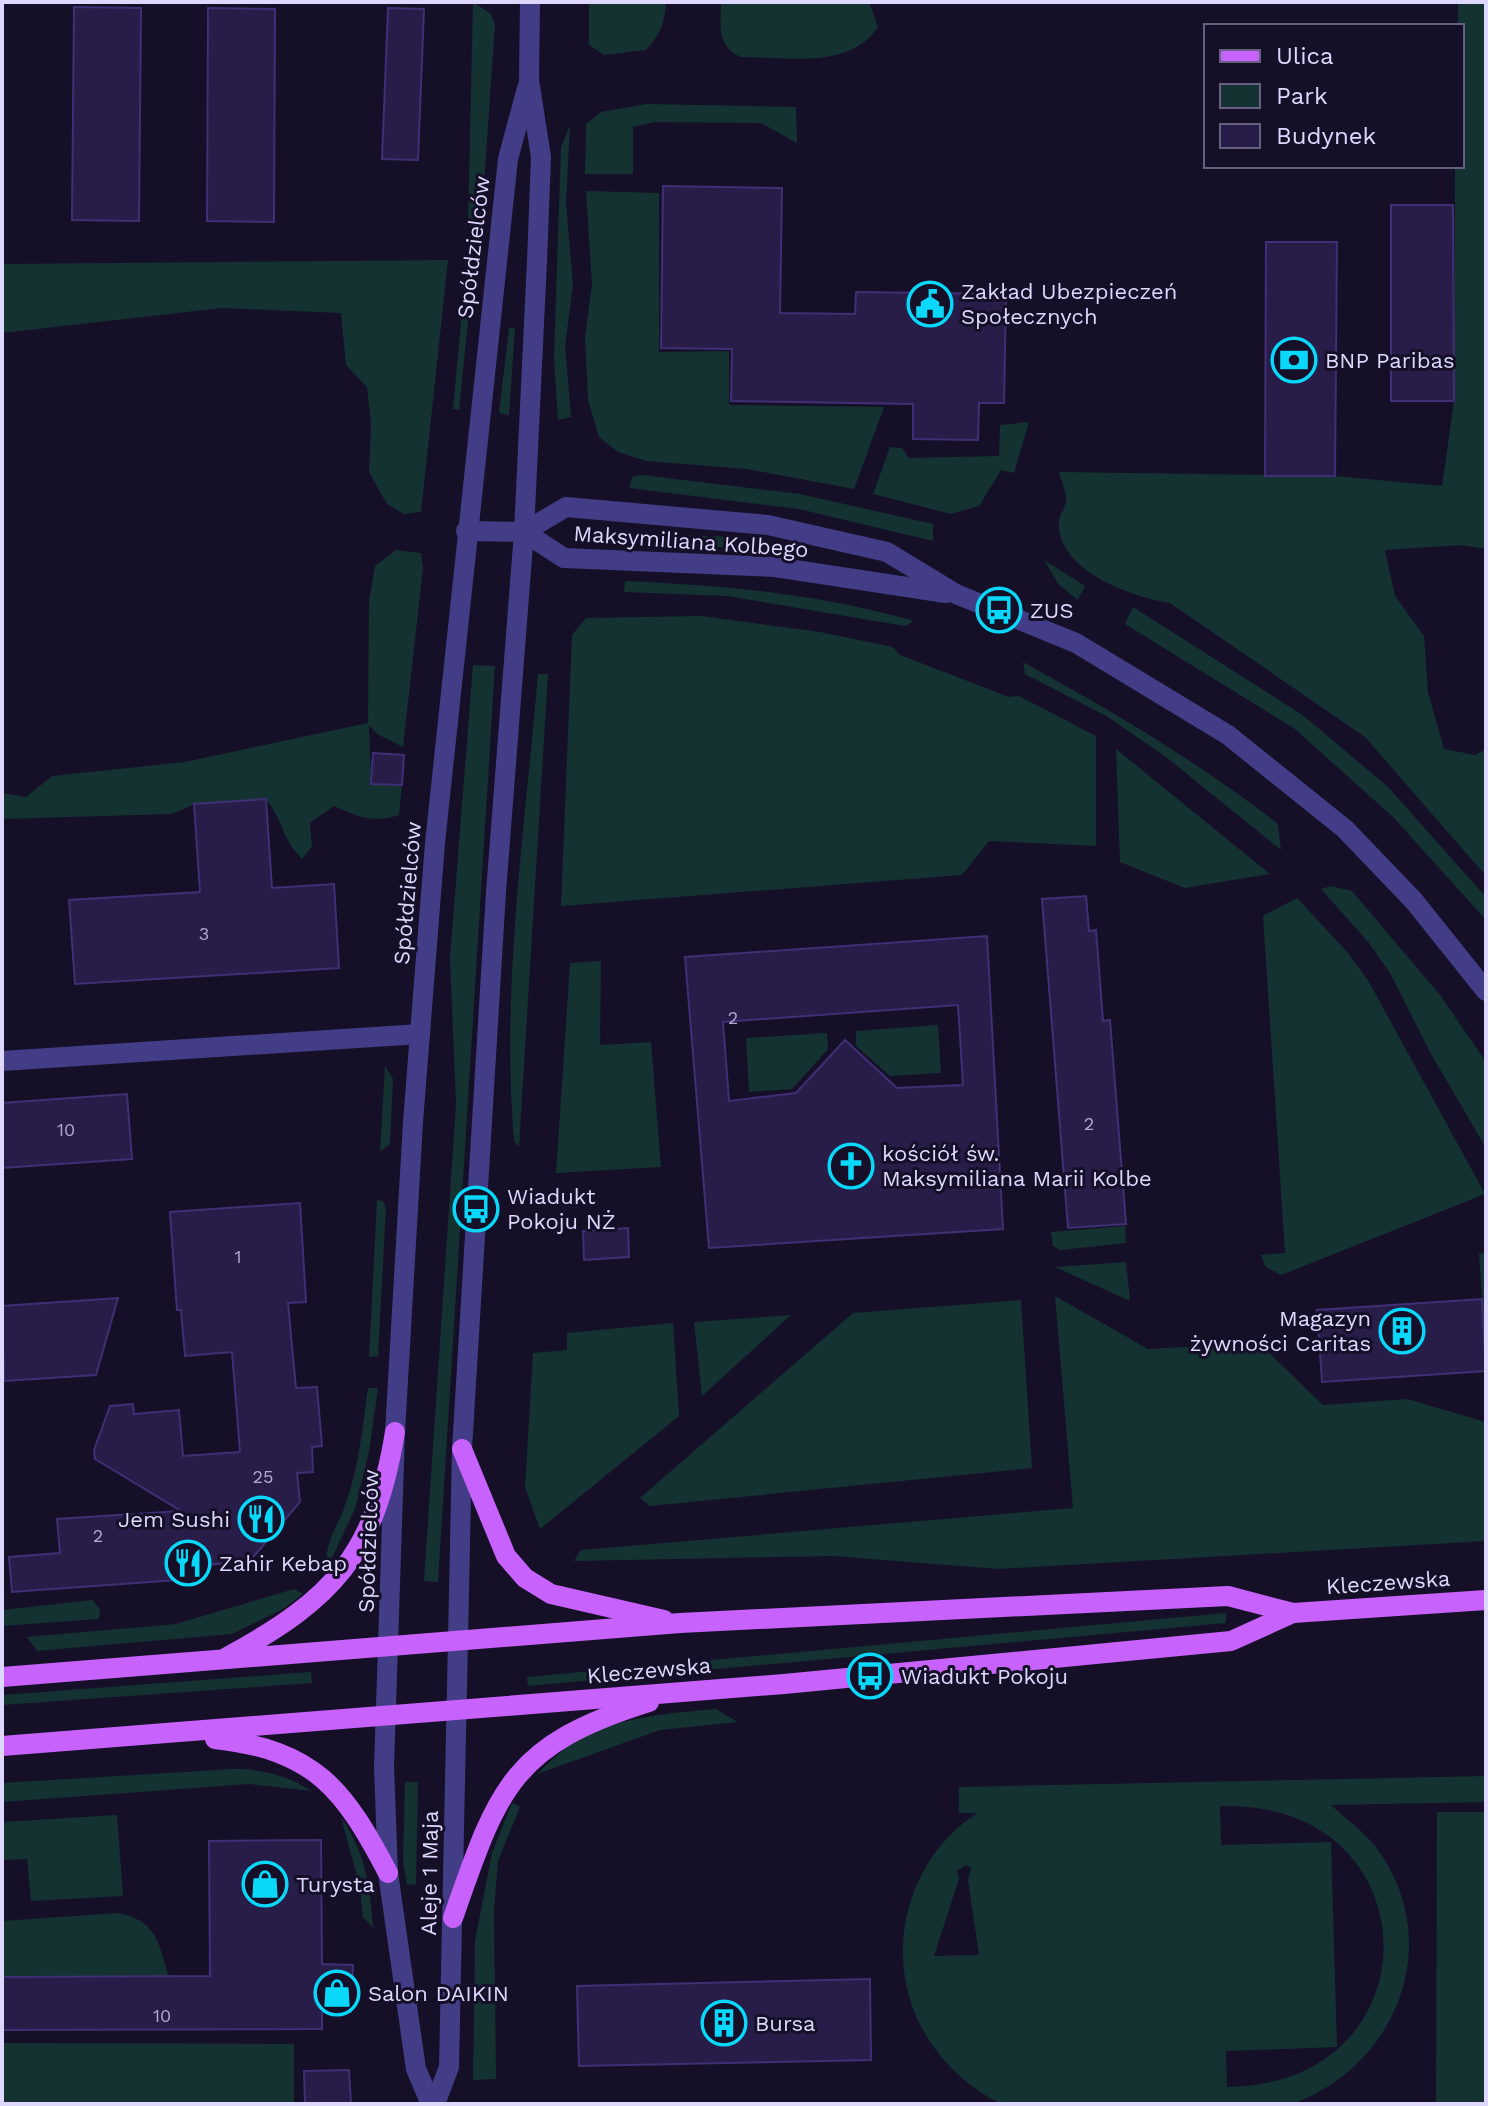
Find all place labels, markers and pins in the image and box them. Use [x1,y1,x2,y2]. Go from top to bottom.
place label: Zakład Ubezpieczeń Społecznych [961,279,1177,329]
public building icon: Zakład Ubezpieczeń Społecznych [906,280,954,328]
bank icon: BNP Paribas [1270,336,1318,384]
place label: BNP Paribas [1325,348,1454,373]
bus stop icon: ZUS [975,586,1023,634]
place label: ZUS [1030,598,1074,623]
place label: kościół św. Maksymiliana Marii Kolbe [882,1141,1152,1191]
church icon: kościół św. Maksymiliana Marii Kolbe [827,1142,875,1190]
place label: Wiadukt Pokoju NŻ [507,1184,616,1234]
bus stop icon: Wiadukt Pokoju NŻ [452,1185,500,1233]
place label: Magazyn żywności Caritas [1190,1306,1371,1356]
building icon: Magazyn żywności Caritas [1378,1307,1426,1355]
restaurant icon: Jem Sushi [237,1495,285,1543]
place label: Jem Sushi [118,1507,230,1532]
restaurant icon: Zahir Kebap [164,1539,212,1587]
place label: Zahir Kebap [219,1551,347,1576]
bus stop icon: Wiadukt Pokoju [846,1652,894,1700]
place label: Wiadukt Pokoju [901,1664,1068,1689]
shop icon: Turysta [241,1860,289,1908]
place label: Turysta [296,1872,375,1897]
shop icon: Salon DAIKIN [313,1969,361,2017]
place label: Salon DAIKIN [368,1981,509,2006]
building icon: Bursa [700,1999,748,2047]
place label: Bursa [755,2011,816,2036]

